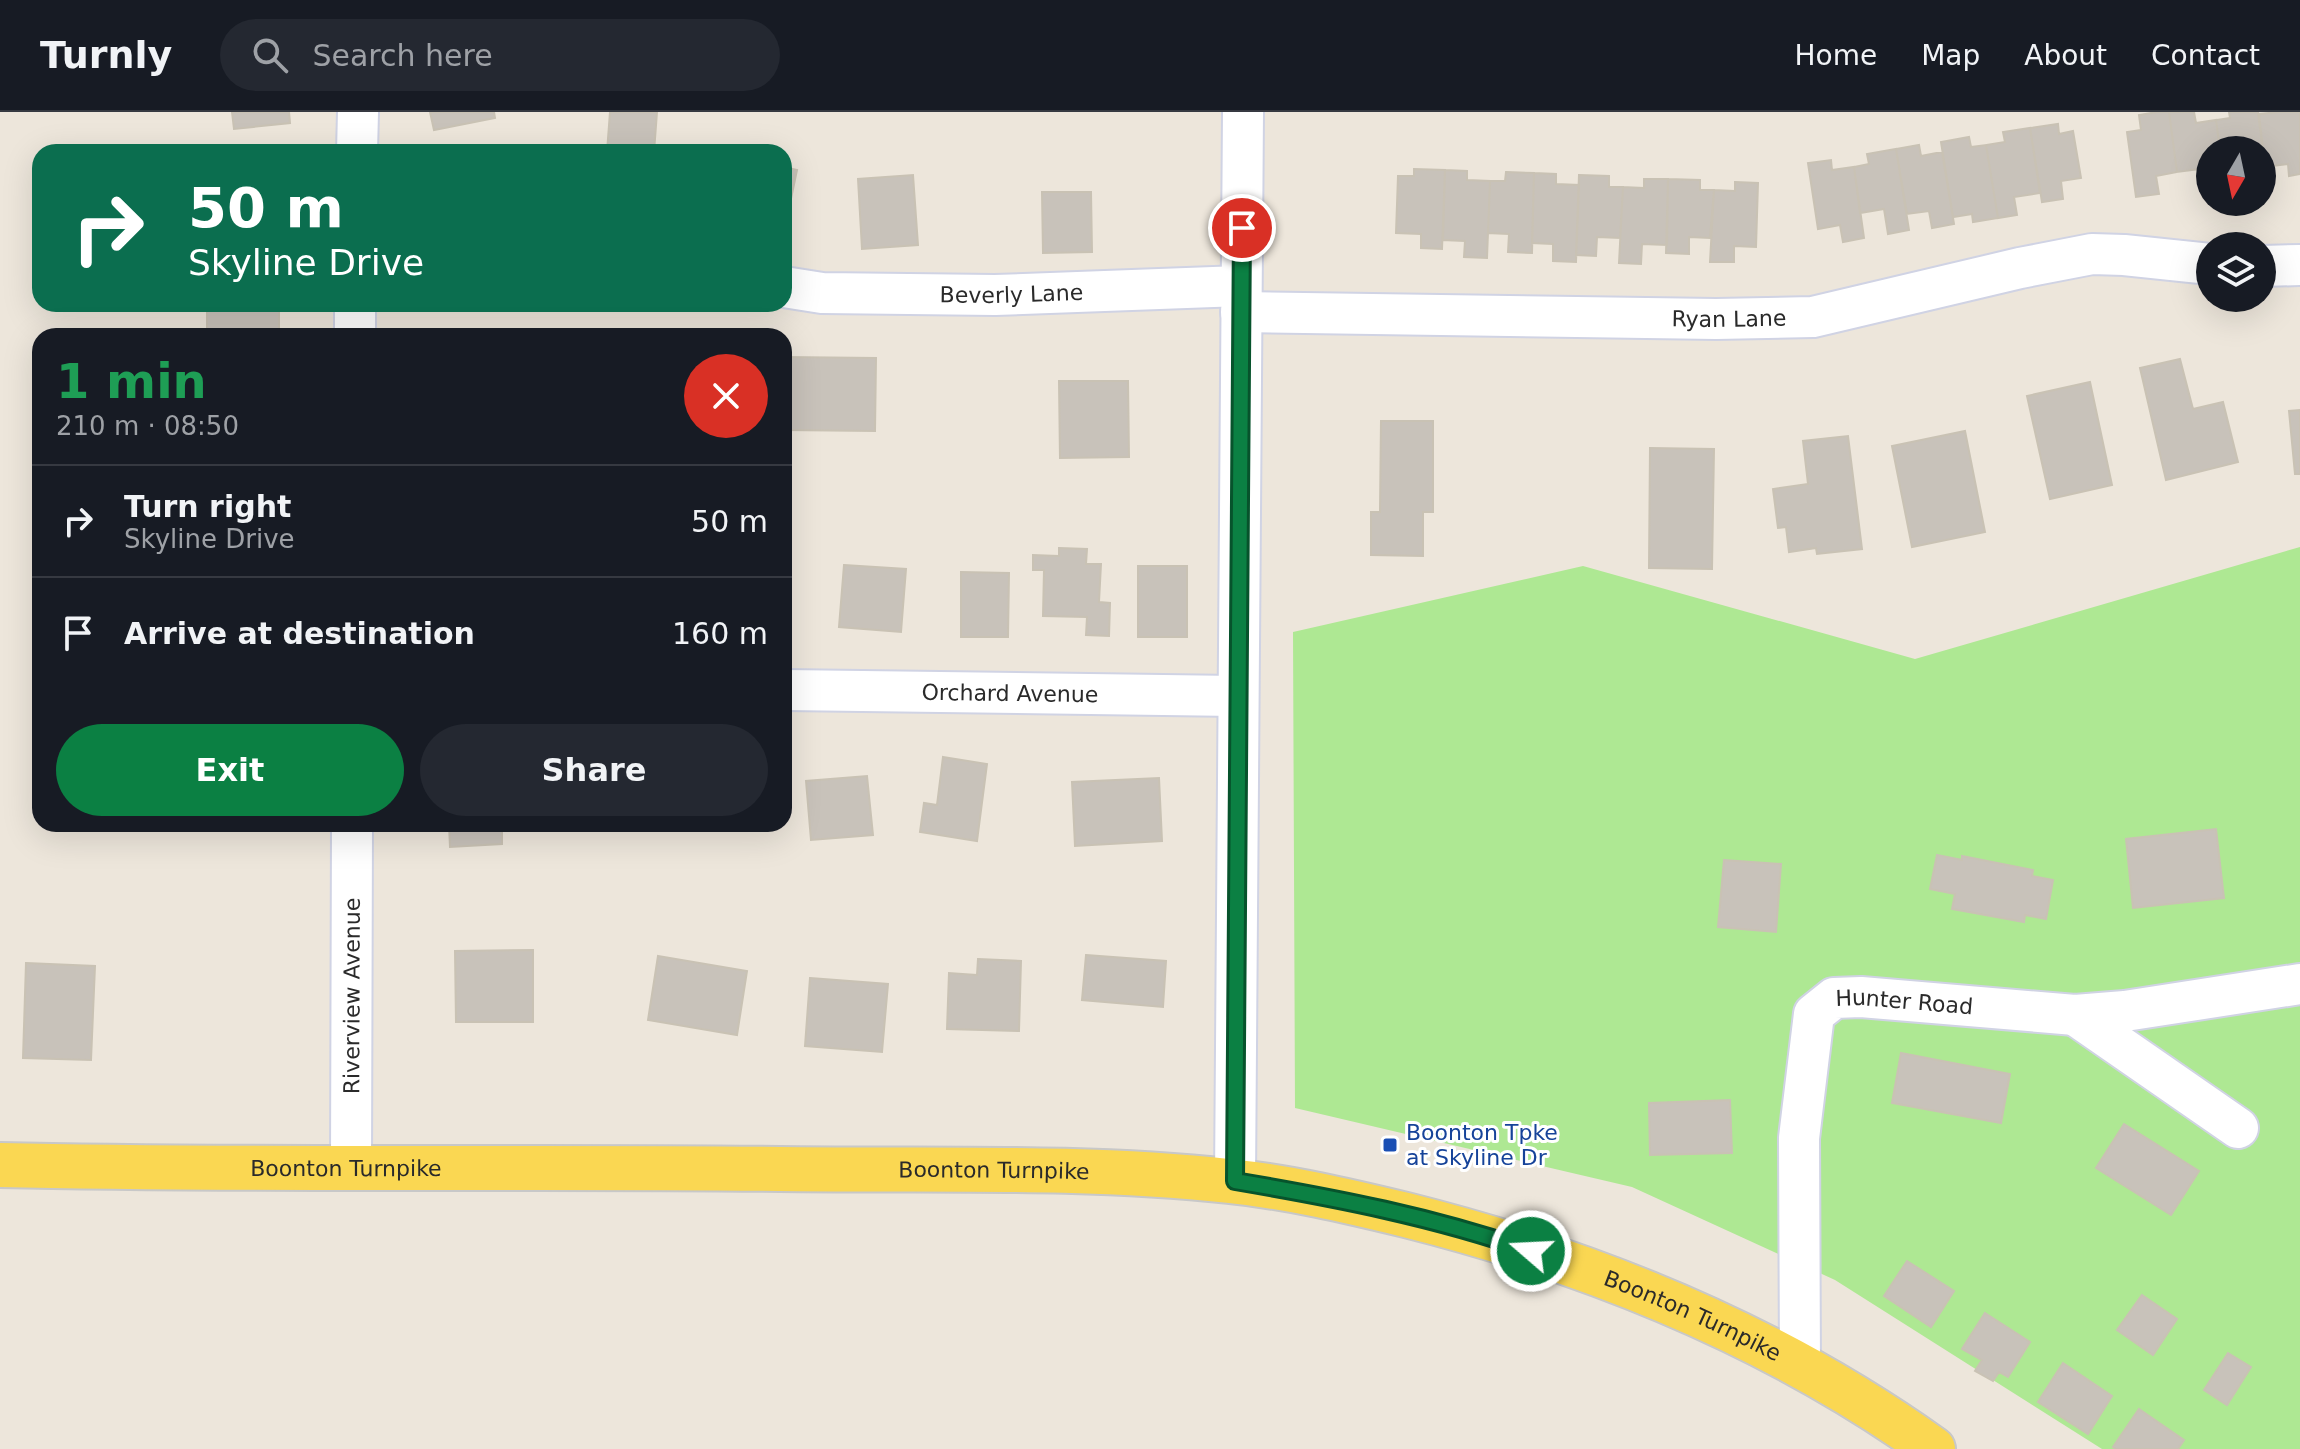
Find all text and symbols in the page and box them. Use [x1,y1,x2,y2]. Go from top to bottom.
search box [220,19,780,91]
text: Turnly [40,33,172,77]
icon: search [248,33,292,77]
text: Search here [312,38,493,73]
text: Home [1794,39,1877,72]
text: Map [1921,39,1980,72]
text: About [2024,39,2107,72]
text: Contact [2151,39,2260,72]
north arrow [2196,136,2276,216]
map controls [2196,136,2276,312]
text: 50 m [188,175,344,240]
icon: right [56,176,160,280]
pin [1208,194,1276,262]
icon: arrive [1220,206,1264,250]
button: layers [2196,232,2276,312]
text: Skyline Drive [188,242,424,283]
street label: Beverly Lane [940,279,1084,307]
street label: Ryan Lane [1671,305,1787,332]
text: 1 min [56,353,207,409]
button: close [684,354,768,438]
text: 210 m · 08:50 [56,411,239,441]
text: Turn right [124,489,291,524]
icon: right [56,499,100,543]
text: 50 m [691,504,768,539]
text: Skyline Drive [124,524,295,554]
icon: arrive [56,611,100,655]
text: Arrive at destination [124,616,475,651]
text: 160 m [672,616,768,651]
street label: Orchard Avenue [921,679,1099,707]
button: Exit [56,724,404,816]
button: Share [420,724,768,816]
street label: Riverview Avenue [339,898,364,1094]
street label: Hunter Road [1835,984,1974,1019]
place label: Boonton Tpke at Skyline Dr [1406,1120,1558,1170]
marker: Boonton Tpke at Skyline Dr [1381,1136,1399,1154]
street label: Boonton Turnpike [250,1156,442,1181]
street label: Boonton Turnpike [898,1157,1090,1184]
position arrow [1489,1209,1573,1293]
street label: Boonton Turnpike [1601,1265,1785,1366]

